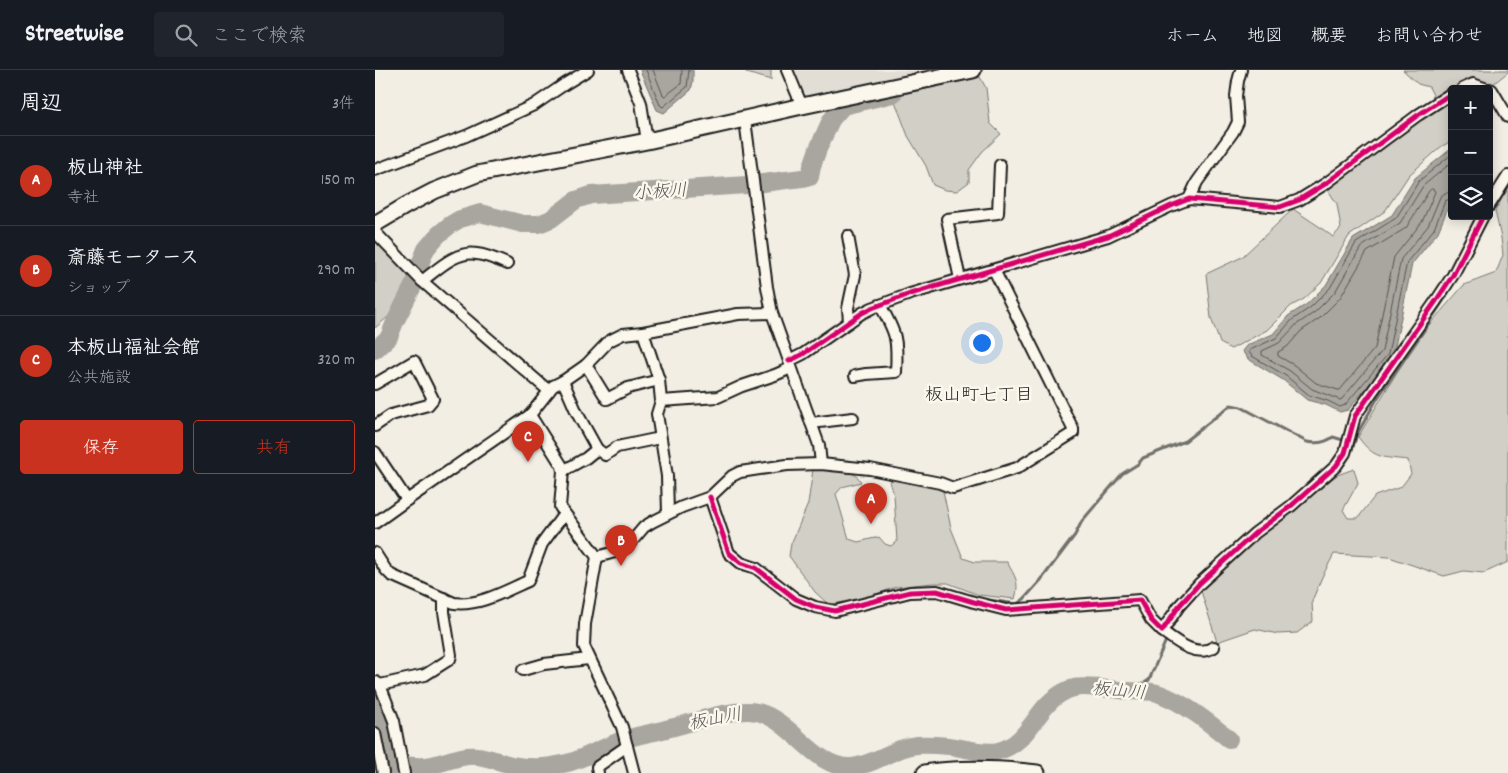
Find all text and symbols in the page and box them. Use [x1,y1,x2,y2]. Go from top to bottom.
search box [154,12,504,57]
text: Streetwise [25,18,124,52]
icon: search [172,21,200,49]
text: ここで検索 [212,24,307,51]
text: ホーム [1166,25,1219,50]
text: 地図 [1247,25,1283,50]
text: 概要 [1311,25,1347,50]
text: お問い合わせ [1375,25,1483,50]
map controls [1448,85,1493,220]
button: + [1448,85,1493,130]
text: 周辺 [20,90,62,120]
text: 3件 [332,93,355,116]
button: − [1448,130,1493,175]
text: 板山神社 [67,156,143,183]
text: A [32,169,40,192]
text: 150 m [321,169,355,192]
button: layers [1448,175,1493,220]
water label: 小板川 [632,179,688,208]
text: 寺社 [67,187,99,210]
text: 斎藤モータース [67,246,199,273]
text: B [32,259,40,282]
text: 290 m [317,259,355,282]
text: ショップ [67,277,130,300]
your location [969,330,995,356]
text: 本板山福祉会館 [67,336,200,363]
text: C [32,349,40,372]
text: 320 m [318,349,355,372]
text: 公共施設 [67,367,131,390]
district label: 板山町七丁目 [925,384,1033,409]
button: 保存 [20,420,183,474]
button: 共有 [193,420,355,474]
pin: C [512,421,544,462]
pin: A [855,483,887,524]
pin: B [605,525,637,566]
water label: 板山川 [1091,678,1147,707]
water label: 板山川 [687,703,744,738]

